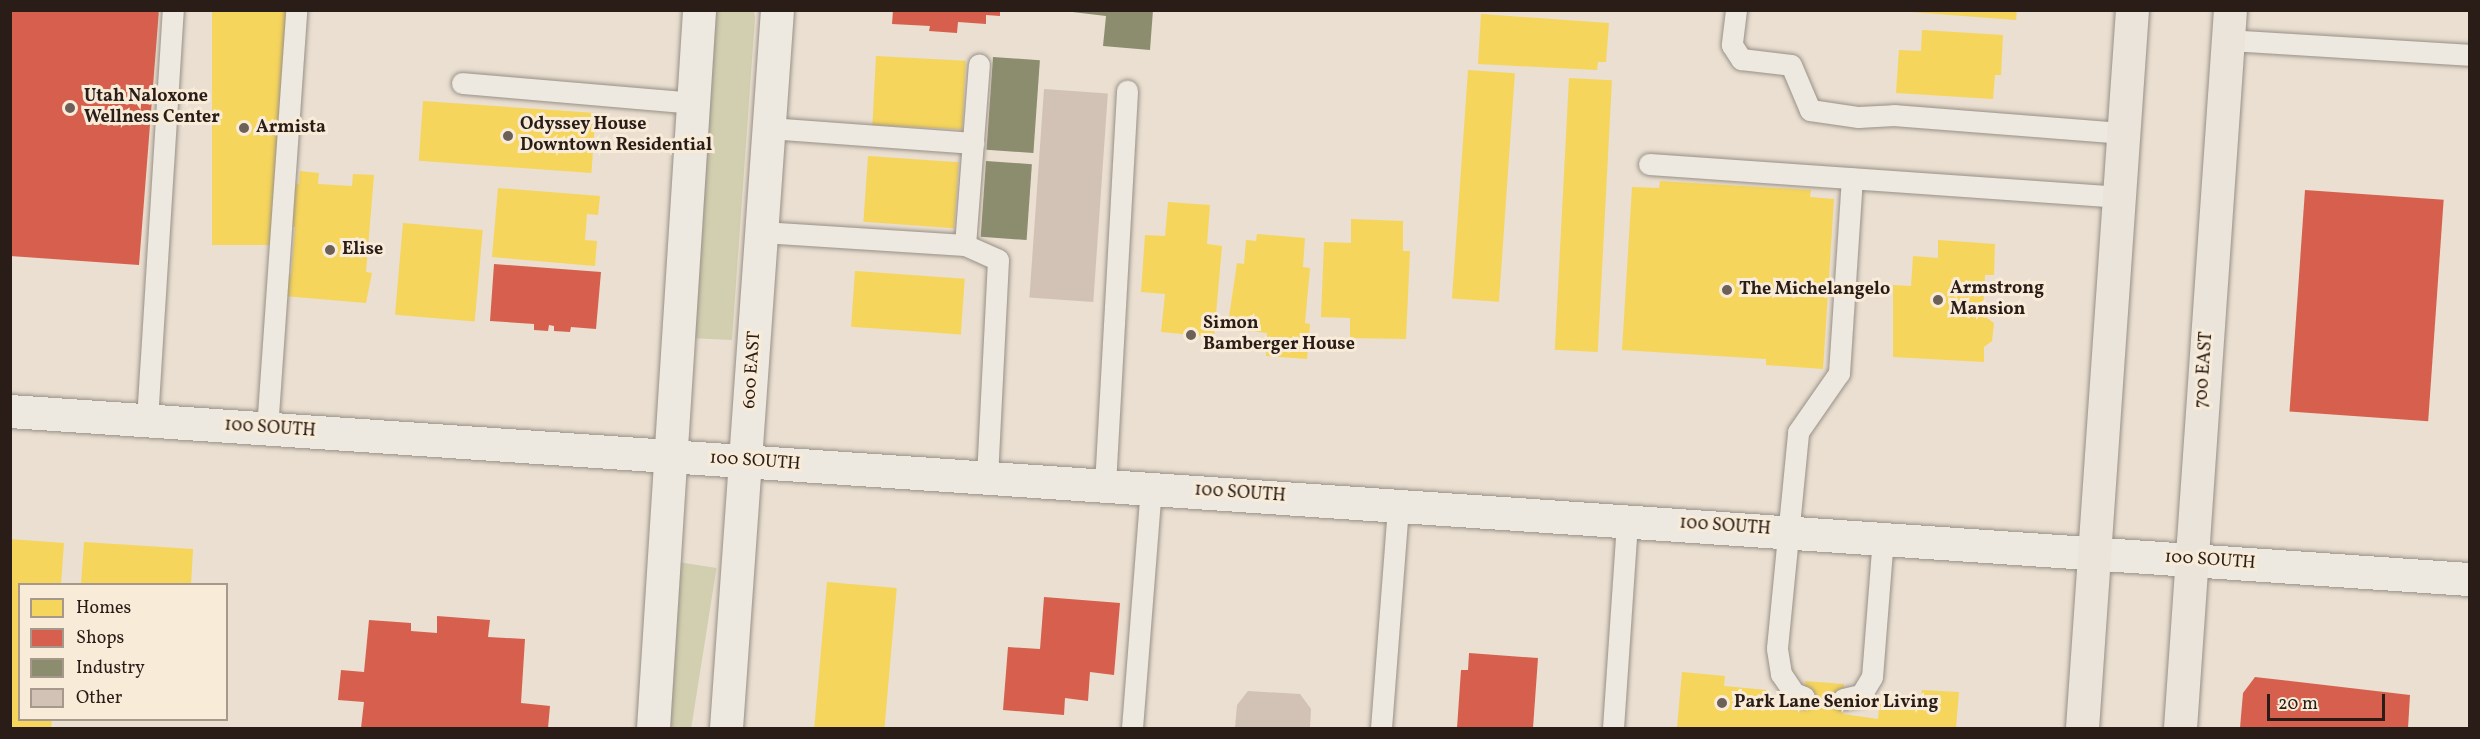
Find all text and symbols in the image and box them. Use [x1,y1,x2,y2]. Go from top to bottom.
place label: Utah Naloxone Wellness Center [84,87,220,130]
marker: Utah Naloxone Wellness Center [61,99,79,117]
place label: Odyssey House Downtown Residential [520,115,712,158]
place label: Armista [256,117,326,139]
marker: Armista [237,121,251,135]
marker: Odyssey House Downtown Residential [501,129,515,143]
place label: Elise [342,239,383,261]
marker: Elise [323,243,337,257]
place label: The Michelangelo [1739,279,1890,301]
place label: Armstrong Mansion [1950,279,2044,322]
marker: The Michelangelo [1720,283,1734,297]
marker: Armstrong Mansion [1931,293,1945,307]
place label: Simon Bamberger House [1203,314,1355,356]
marker: Simon Bamberger House [1184,328,1198,342]
street label: 600 EAST [740,330,766,410]
street label: 700 EAST [2192,331,2218,409]
street label: 100 SOUTH [224,415,316,443]
street label: 100 SOUTH [709,448,801,476]
street label: 100 SOUTH [1194,480,1286,508]
street label: 100 SOUTH [1679,513,1771,541]
street label: 100 SOUTH [2164,547,2256,575]
legend [18,583,228,721]
text: Homes [76,596,131,621]
text: Shops [76,626,124,651]
text: Industry [76,656,145,681]
scale bar [2270,682,2388,720]
text: Other [76,686,122,711]
place label: Park Lane Senior Living [1734,692,1938,714]
text: 20 m [2278,692,2318,717]
marker: Park Lane Senior Living [1715,696,1729,710]

